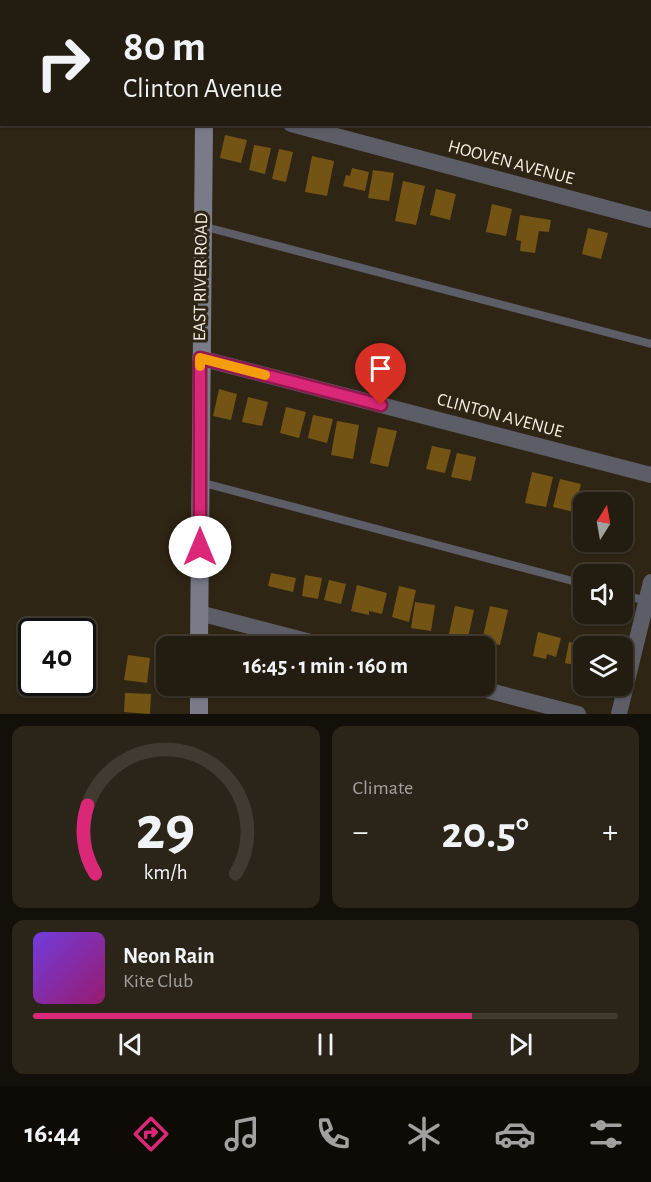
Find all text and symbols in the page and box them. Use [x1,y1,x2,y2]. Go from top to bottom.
icon: right [24,24,102,102]
text: 80 m [123,26,206,68]
text: Clinton Avenue [123,75,283,102]
street label: HOOVEN AVENUE [446,138,576,189]
street label: EAST RIVER ROAD [191,213,211,341]
pin [355,343,406,405]
icon: arrive [364,352,397,385]
street label: CLINTON AVENUE [435,391,565,442]
north arrow [573,492,633,552]
map controls [573,492,633,696]
position arrow [168,515,232,579]
button: sound [573,564,633,624]
speed limit sign: 40 [18,618,96,696]
button: layers [573,636,633,696]
text: 16:45 · 1 min · 160 m [243,655,408,677]
text: Climate [353,778,413,798]
text: 29 [136,798,196,860]
text: 20.5° [441,811,529,856]
text: − [353,816,368,849]
text: + [602,816,618,849]
text: km/h [144,862,188,883]
text: Neon Rain [123,945,215,967]
text: Kite Club [123,971,193,991]
icon: previous [114,1028,147,1061]
icon: pause [309,1028,342,1061]
icon: next [504,1028,537,1061]
icon: directions [130,1113,172,1155]
icon: music [221,1113,263,1155]
icon: phone [312,1113,354,1155]
icon: climate [403,1113,445,1155]
icon: car [494,1113,536,1155]
icon: filters [585,1113,627,1155]
text: 16:44 [24,1120,81,1147]

